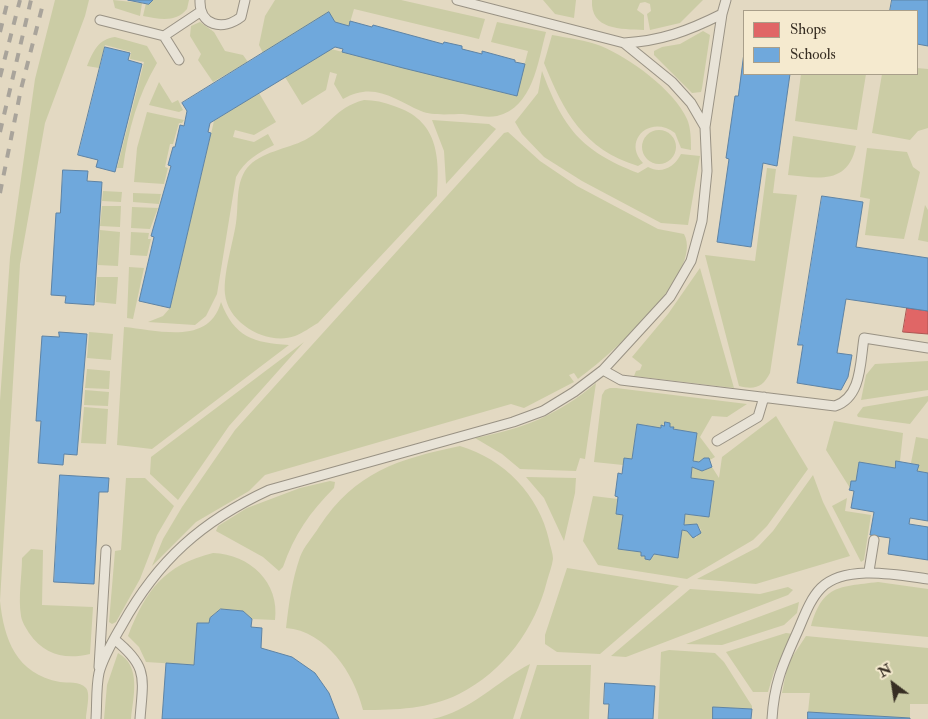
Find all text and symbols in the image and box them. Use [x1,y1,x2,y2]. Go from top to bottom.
legend [743,10,918,75]
text: Shops [790,20,826,39]
text: Schools [790,45,836,64]
north arrow [868,659,918,709]
text: N [875,660,895,681]

